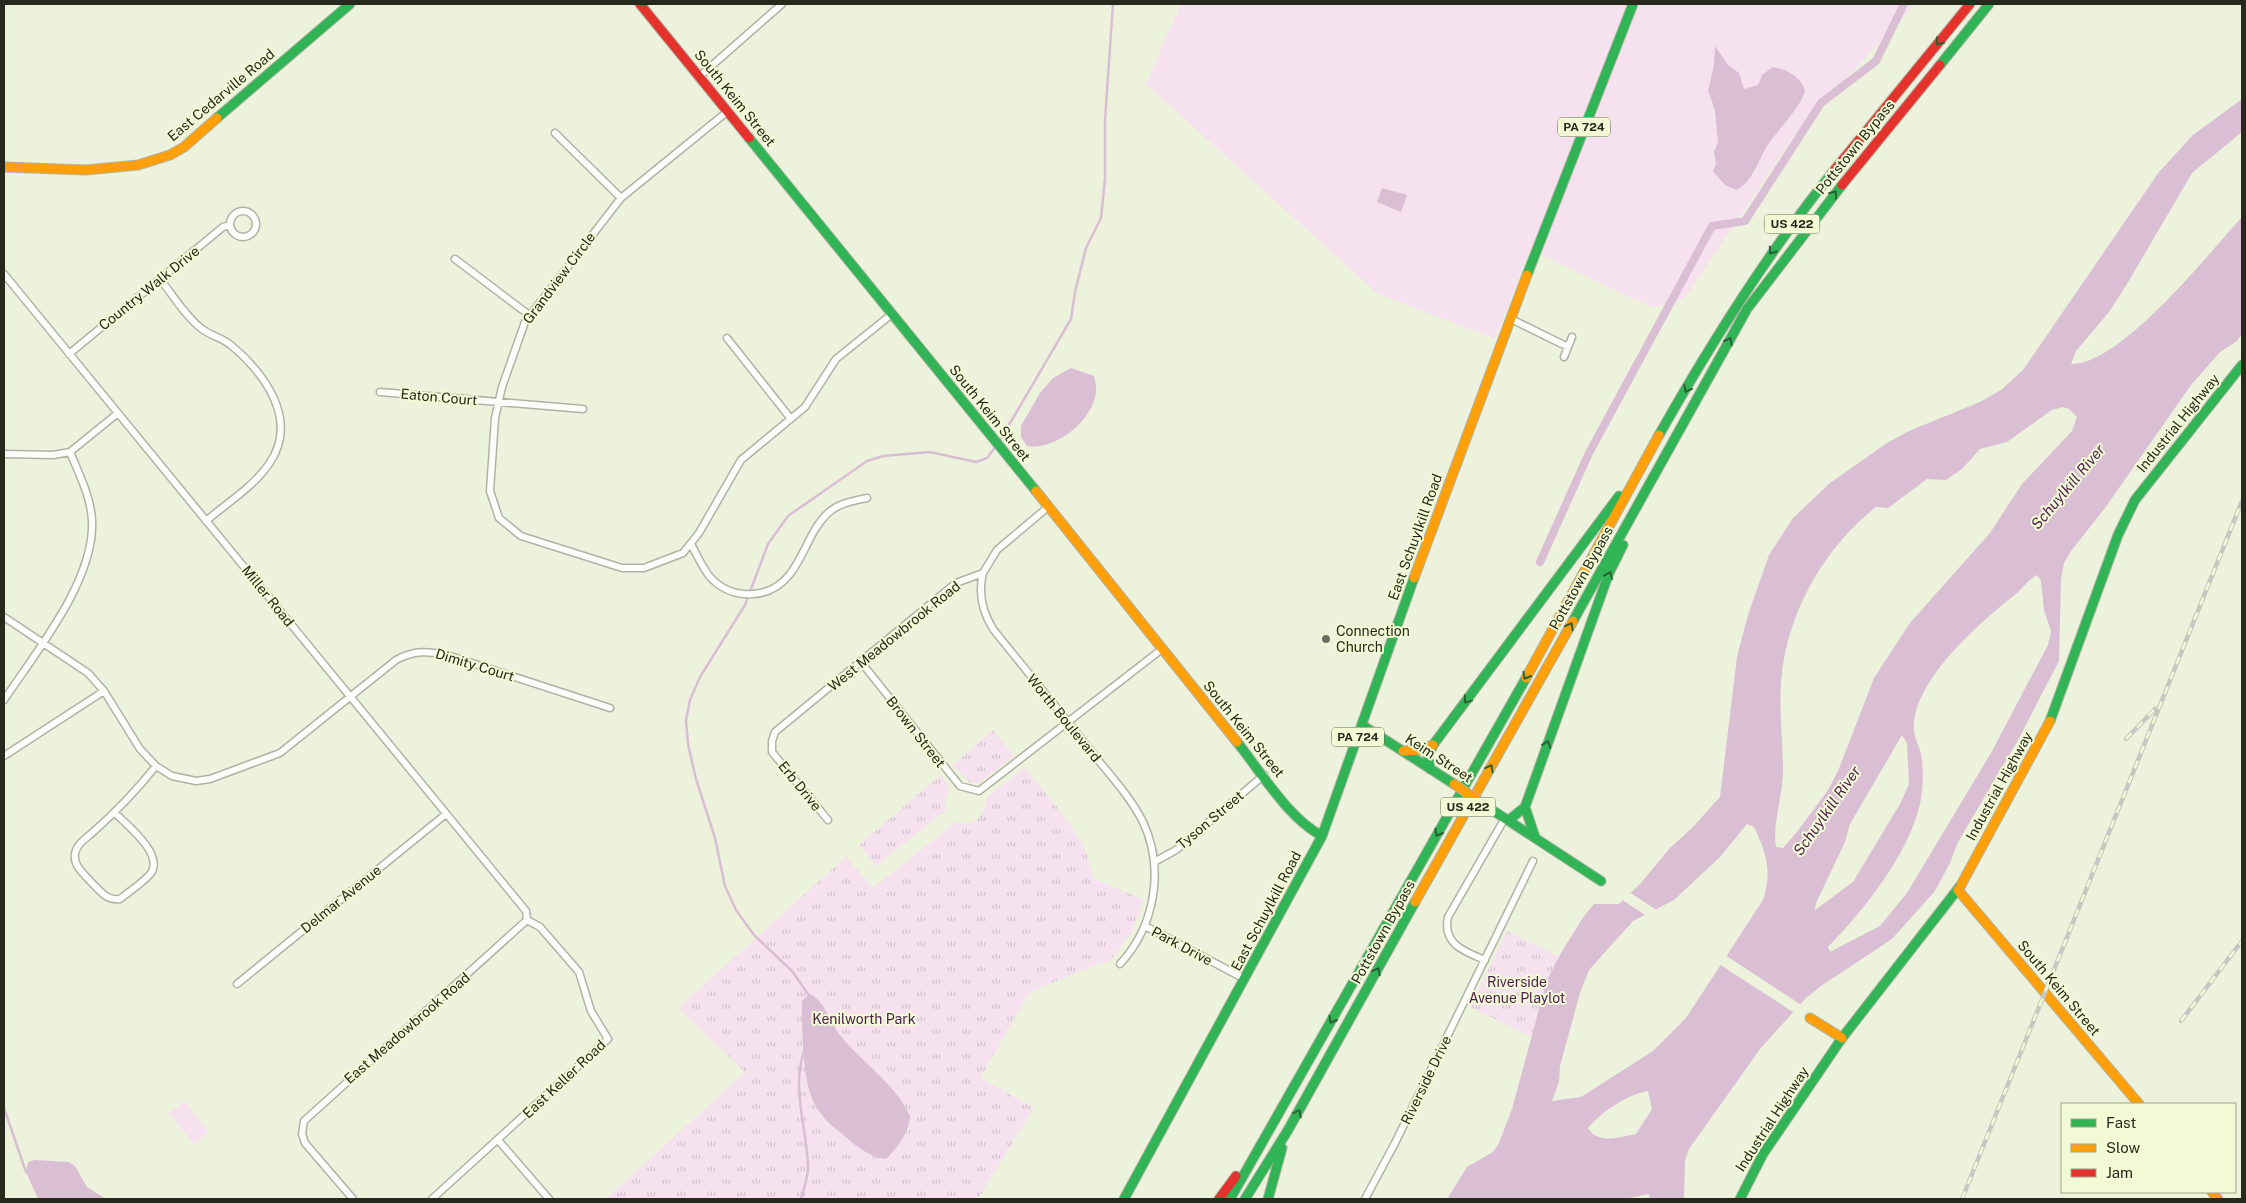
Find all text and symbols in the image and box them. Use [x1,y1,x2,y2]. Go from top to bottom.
one-way arrow [1935,36,1944,45]
street label: East Cedarville Road [164,46,278,144]
street label: South Keim Street [691,47,779,149]
street label: Pottstown Bypass [1812,97,1898,197]
road number: PA 724 [1558,118,1610,136]
one-way arrow [1828,191,1837,200]
road number: US 422 [1764,214,1820,233]
street label: Grandview Circle [519,229,599,327]
street label: Country Walk Drive [96,243,202,333]
one-way arrow [1770,245,1778,254]
one-way arrow [1723,337,1733,346]
street label: South Keim Street [946,362,1034,464]
street label: Industrial Highway [2133,370,2223,475]
one-way arrow [1683,384,1693,393]
street label: Eaton Court [400,386,478,408]
water label: Schuylkill River [2027,441,2108,532]
street label: East Schuylkill Road [1385,472,1445,602]
street label: Pottstown Bypass [1546,523,1616,633]
street label: Miller Road [239,562,297,630]
one-way arrow [1602,571,1613,580]
street label: West Meadowbrook Road [825,578,963,694]
one-way arrow [1563,622,1573,631]
place label: Connection Church [1336,623,1410,655]
marker: Connection Church [1320,633,1332,645]
street label: Dimity Court [434,645,516,685]
street label: Worth Boulevard [1024,671,1104,765]
one-way arrow [1523,671,1533,680]
street label: South Keim Street [1200,678,1288,780]
street label: Brown Street [883,693,949,771]
one-way arrow [1464,694,1473,704]
road number: PA 724 [1332,728,1384,746]
street label: Industrial Highway [1963,728,2036,843]
street label: Keim Street [1402,730,1476,786]
one-way arrow [1541,740,1551,749]
street label: Erb Drive [775,758,825,814]
water label: Schuylkill River [1790,763,1864,859]
one-way arrow [1484,764,1494,773]
street label: Tyson Street [1173,787,1247,853]
road number: US 422 [1440,798,1496,816]
one-way arrow [1434,827,1444,836]
street label: East Schuylkill Road [1228,849,1304,973]
street label: Delmar Avenue [298,862,384,936]
street label: Pottstown Bypass [1348,877,1418,987]
street label: Park Drive [1149,923,1215,969]
street label: South Keim Street [2015,937,2103,1039]
one-way arrow [1370,967,1380,976]
street label: East Meadowbrook Road [341,969,473,1087]
park label: Riverside Avenue Playlot [1469,974,1565,1006]
park label: Kenilworth Park [812,1011,916,1027]
one-way arrow [1328,1014,1338,1023]
street label: Riverside Drive [1398,1033,1454,1127]
street label: East Keller Road [519,1037,609,1121]
street label: Industrial Highway [1732,1063,1812,1174]
legend [2061,1103,2236,1193]
one-way arrow [1291,1109,1301,1118]
text: Fast [2106,1114,2136,1131]
text: Slow [2106,1139,2141,1156]
text: Jam [2106,1164,2133,1181]

